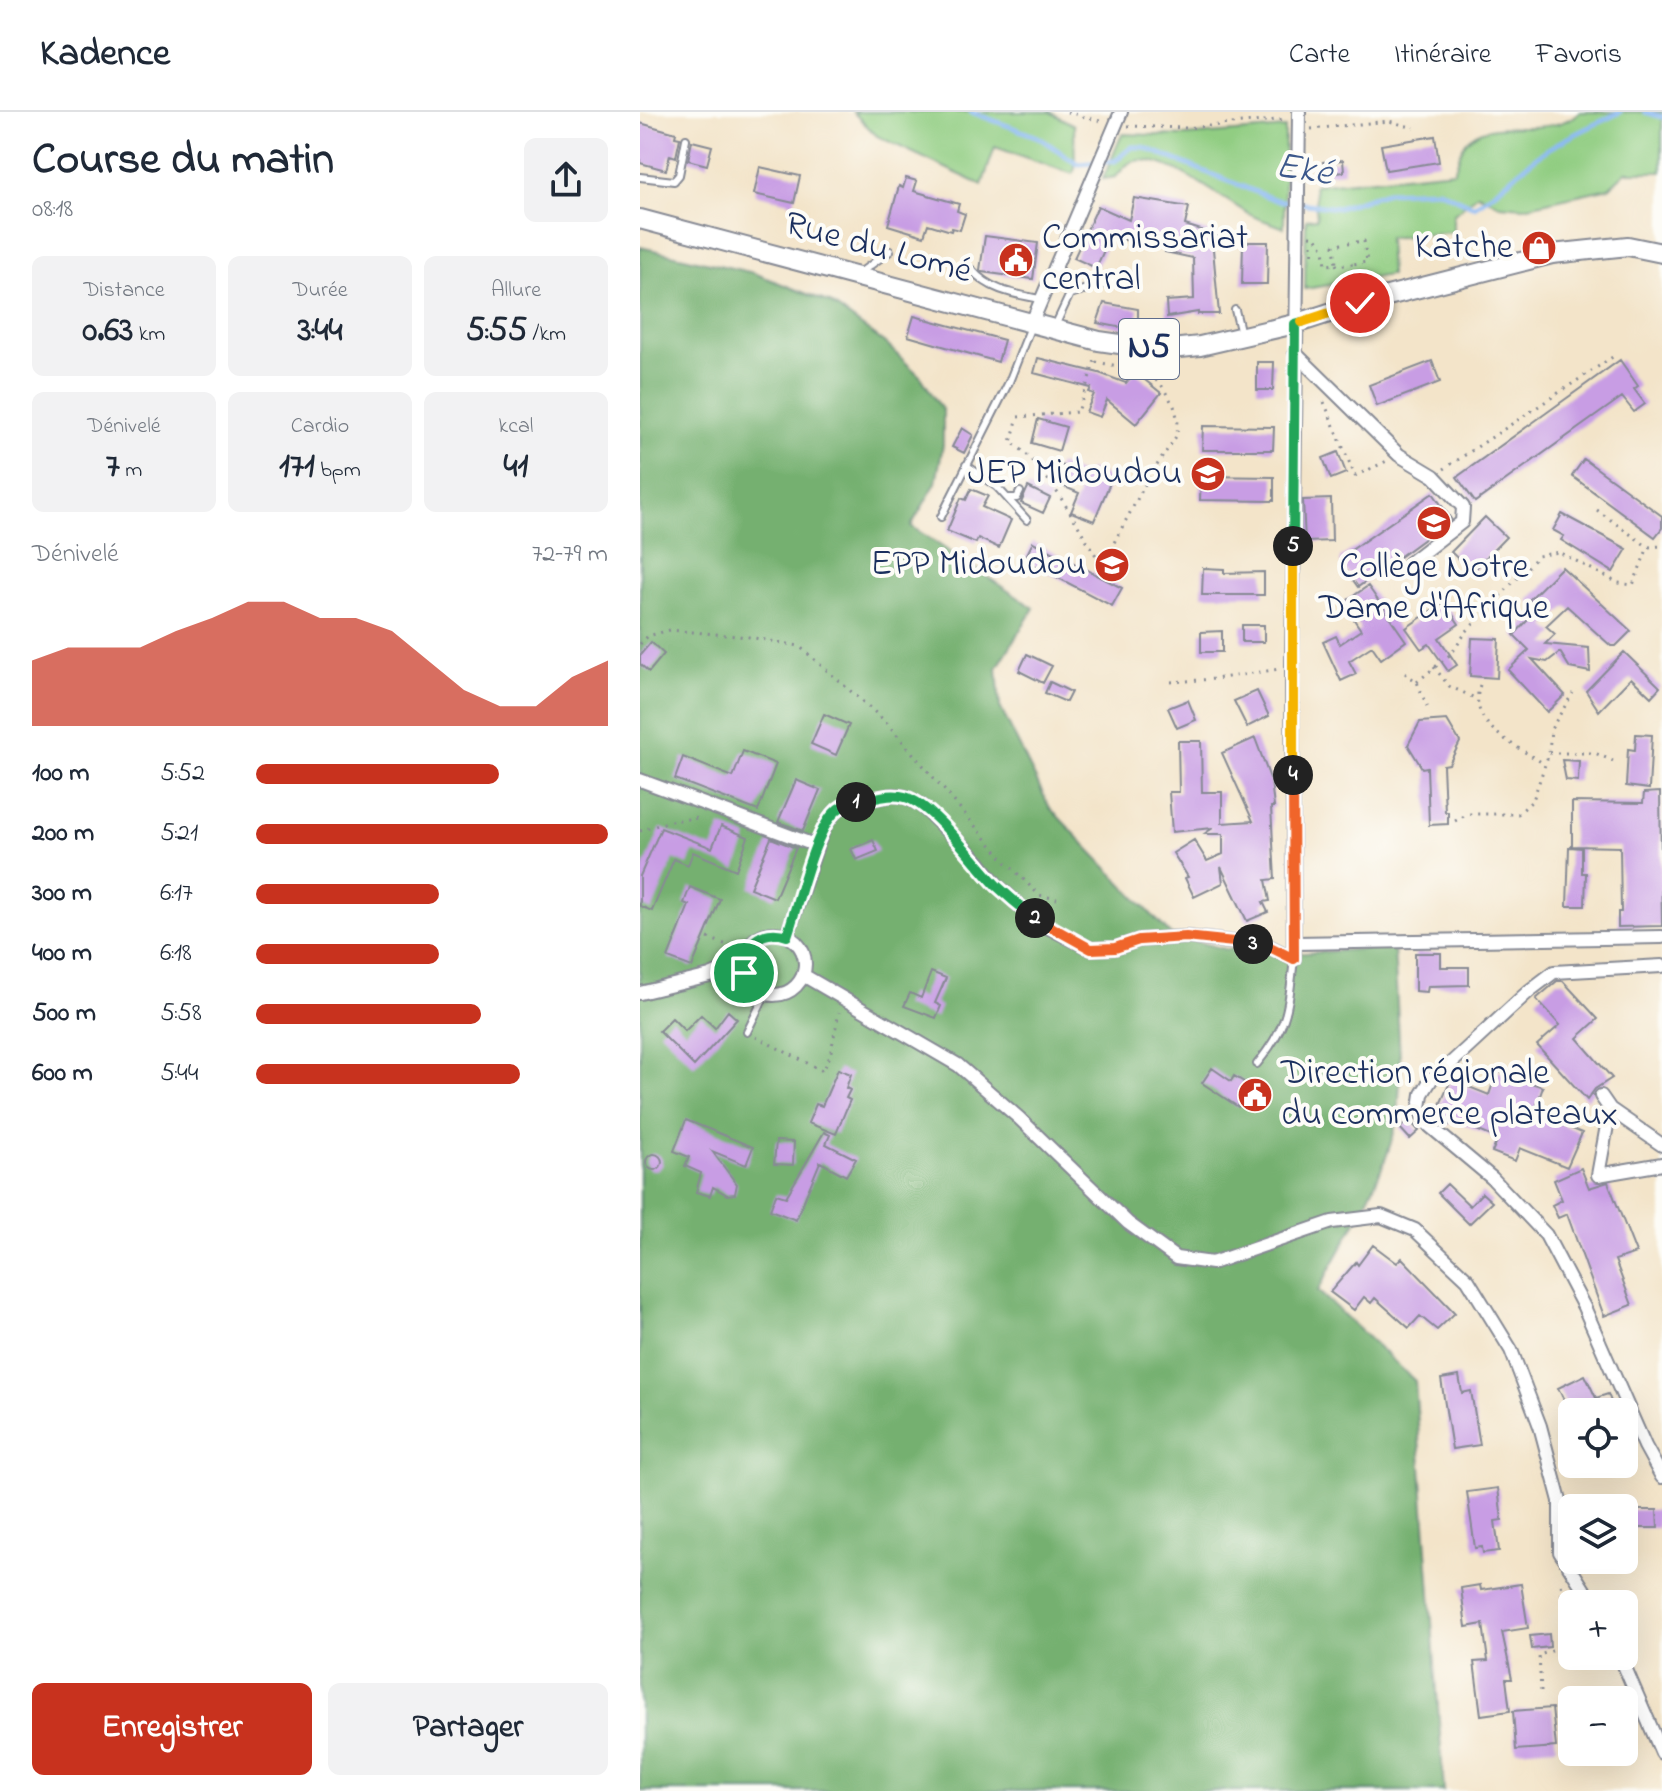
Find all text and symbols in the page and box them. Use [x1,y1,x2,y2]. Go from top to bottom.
text: Kadence [40,27,170,83]
text: Carte [1289,35,1350,76]
text: Itinéraire [1394,35,1491,76]
text: Favoris [1535,35,1622,76]
text: Course du matin [32,129,334,193]
button: share [524,138,608,222]
water label: Eké [1272,139,1338,203]
text: 08:18 [32,191,73,229]
street label: Rue du Lomé [779,199,978,300]
place label: Commissariat central [1042,213,1248,307]
place label: Katche [1415,222,1514,275]
shop icon: Katche [1520,229,1558,267]
public building icon: Commissariat central [997,241,1035,279]
pin [1326,269,1394,337]
text: Distance [83,275,165,307]
text: Durée [292,275,348,307]
text: Allure [491,275,541,307]
icon: check [1338,281,1382,325]
text: 0.63 [83,307,133,357]
text: 3:44 [298,307,342,357]
text: 5:55 [466,307,527,357]
text: km [133,319,165,351]
text: /km [527,319,566,351]
road number: N5 [1119,319,1179,379]
text: Dénivelé [87,411,161,443]
text: Cardio [291,411,349,443]
text: kcal [499,411,533,443]
text: 7 [106,443,120,493]
text: 171 [279,443,315,493]
text: 41 [504,443,528,493]
place label: JEP Midoudou [968,448,1182,501]
text: m [120,455,142,487]
text: bpm [315,455,361,487]
school or university icon: JEP Midoudou [1189,455,1227,493]
school or university icon: Collège Notre Dame d'Afrique [1415,504,1453,542]
pin: 5 [1273,526,1313,566]
text: 5 [1287,530,1299,562]
text: Dénivelé [32,536,119,574]
text: 72–79 m [532,536,608,574]
place label: EPP Midoudou [871,539,1086,592]
place label: Collège Notre Dame d'Afrique [1318,542,1550,636]
school or university icon: EPP Midoudou [1093,546,1131,584]
text: 100 m [32,755,89,793]
text: 5:52 [160,755,205,793]
pin: 4 [1273,755,1313,795]
text: 4 [1288,759,1298,791]
pin: 1 [836,782,876,822]
text: 1 [853,786,860,818]
text: 200 m [32,815,94,853]
text: 5:21 [160,815,198,853]
text: 300 m [32,875,92,913]
text: 6:17 [160,875,193,913]
pin: 2 [1015,898,1055,938]
text: 2 [1030,902,1040,934]
pin: 3 [1233,924,1273,964]
text: 3 [1248,928,1258,960]
text: 400 m [32,935,92,973]
text: 6:18 [160,935,192,973]
pin [710,939,778,1007]
icon: arrive [722,951,766,995]
text: 500 m [32,995,96,1033]
text: 5:58 [160,995,202,1033]
place label: Direction régionale du commerce plateaux [1280,1048,1618,1142]
text: 600 m [32,1055,93,1093]
text: 5:44 [160,1055,199,1093]
public building icon: Direction régionale du commerce plateaux [1236,1076,1274,1114]
map controls [1558,1398,1638,1766]
button: locate [1558,1398,1638,1478]
button: layers [1558,1494,1638,1574]
button: + [1558,1590,1638,1670]
button: Enregistrer [32,1683,312,1775]
button: Partager [328,1683,608,1775]
button: − [1558,1686,1638,1766]

